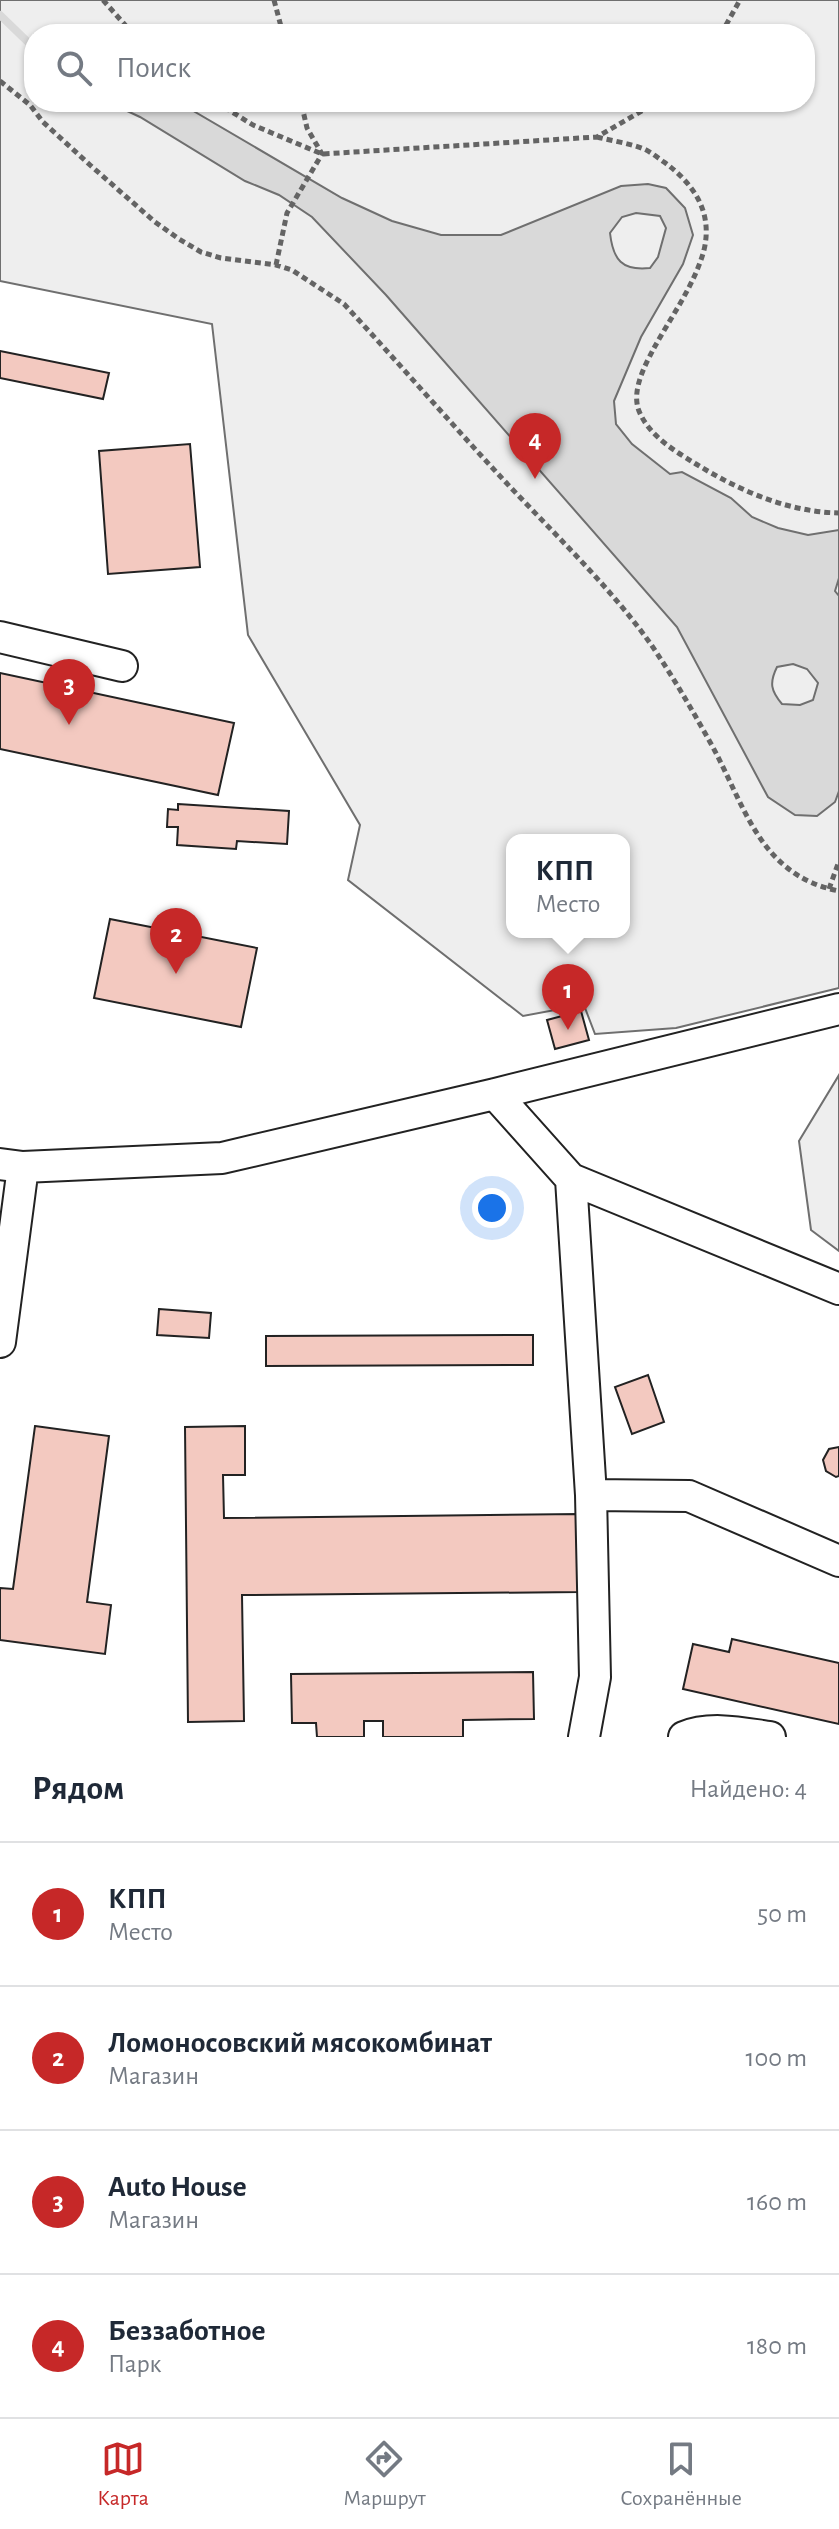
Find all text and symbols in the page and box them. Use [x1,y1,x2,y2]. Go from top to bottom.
search box [24,24,815,112]
icon: search [52,46,96,90]
text: Поиск [116,53,191,83]
pin: 4 [509,413,561,479]
pin: 3 [43,659,95,725]
popup [506,834,630,938]
text: КПП [536,856,594,886]
text: Место [536,891,600,917]
pin: 2 [150,908,202,974]
pin: 1 [542,964,594,1030]
your location [472,1188,512,1228]
text: Рядом [32,1772,124,1806]
text: Найдено: 4 [689,1776,807,1802]
text: КПП [108,1884,167,1914]
text: 1 [53,1901,63,1927]
text: 50 m [757,1901,807,1927]
text: Место [108,1919,173,1945]
text: Ломоносовский мясокомбинат [108,2028,492,2058]
text: 2 [52,2045,64,2071]
text: 100 m [746,2045,807,2071]
text: Магазин [108,2063,199,2089]
text: Auto House [108,2172,247,2202]
text: 3 [52,2189,64,2215]
text: 160 m [747,2189,807,2215]
text: Магазин [108,2207,199,2233]
text: Беззаботное [108,2316,266,2346]
text: 4 [51,2333,65,2359]
text: 180 m [747,2333,807,2359]
text: Парк [108,2351,161,2377]
tab: Карта [97,2437,149,2511]
tab: Маршрут [343,2437,426,2511]
tab: Сохранённые [620,2437,742,2511]

